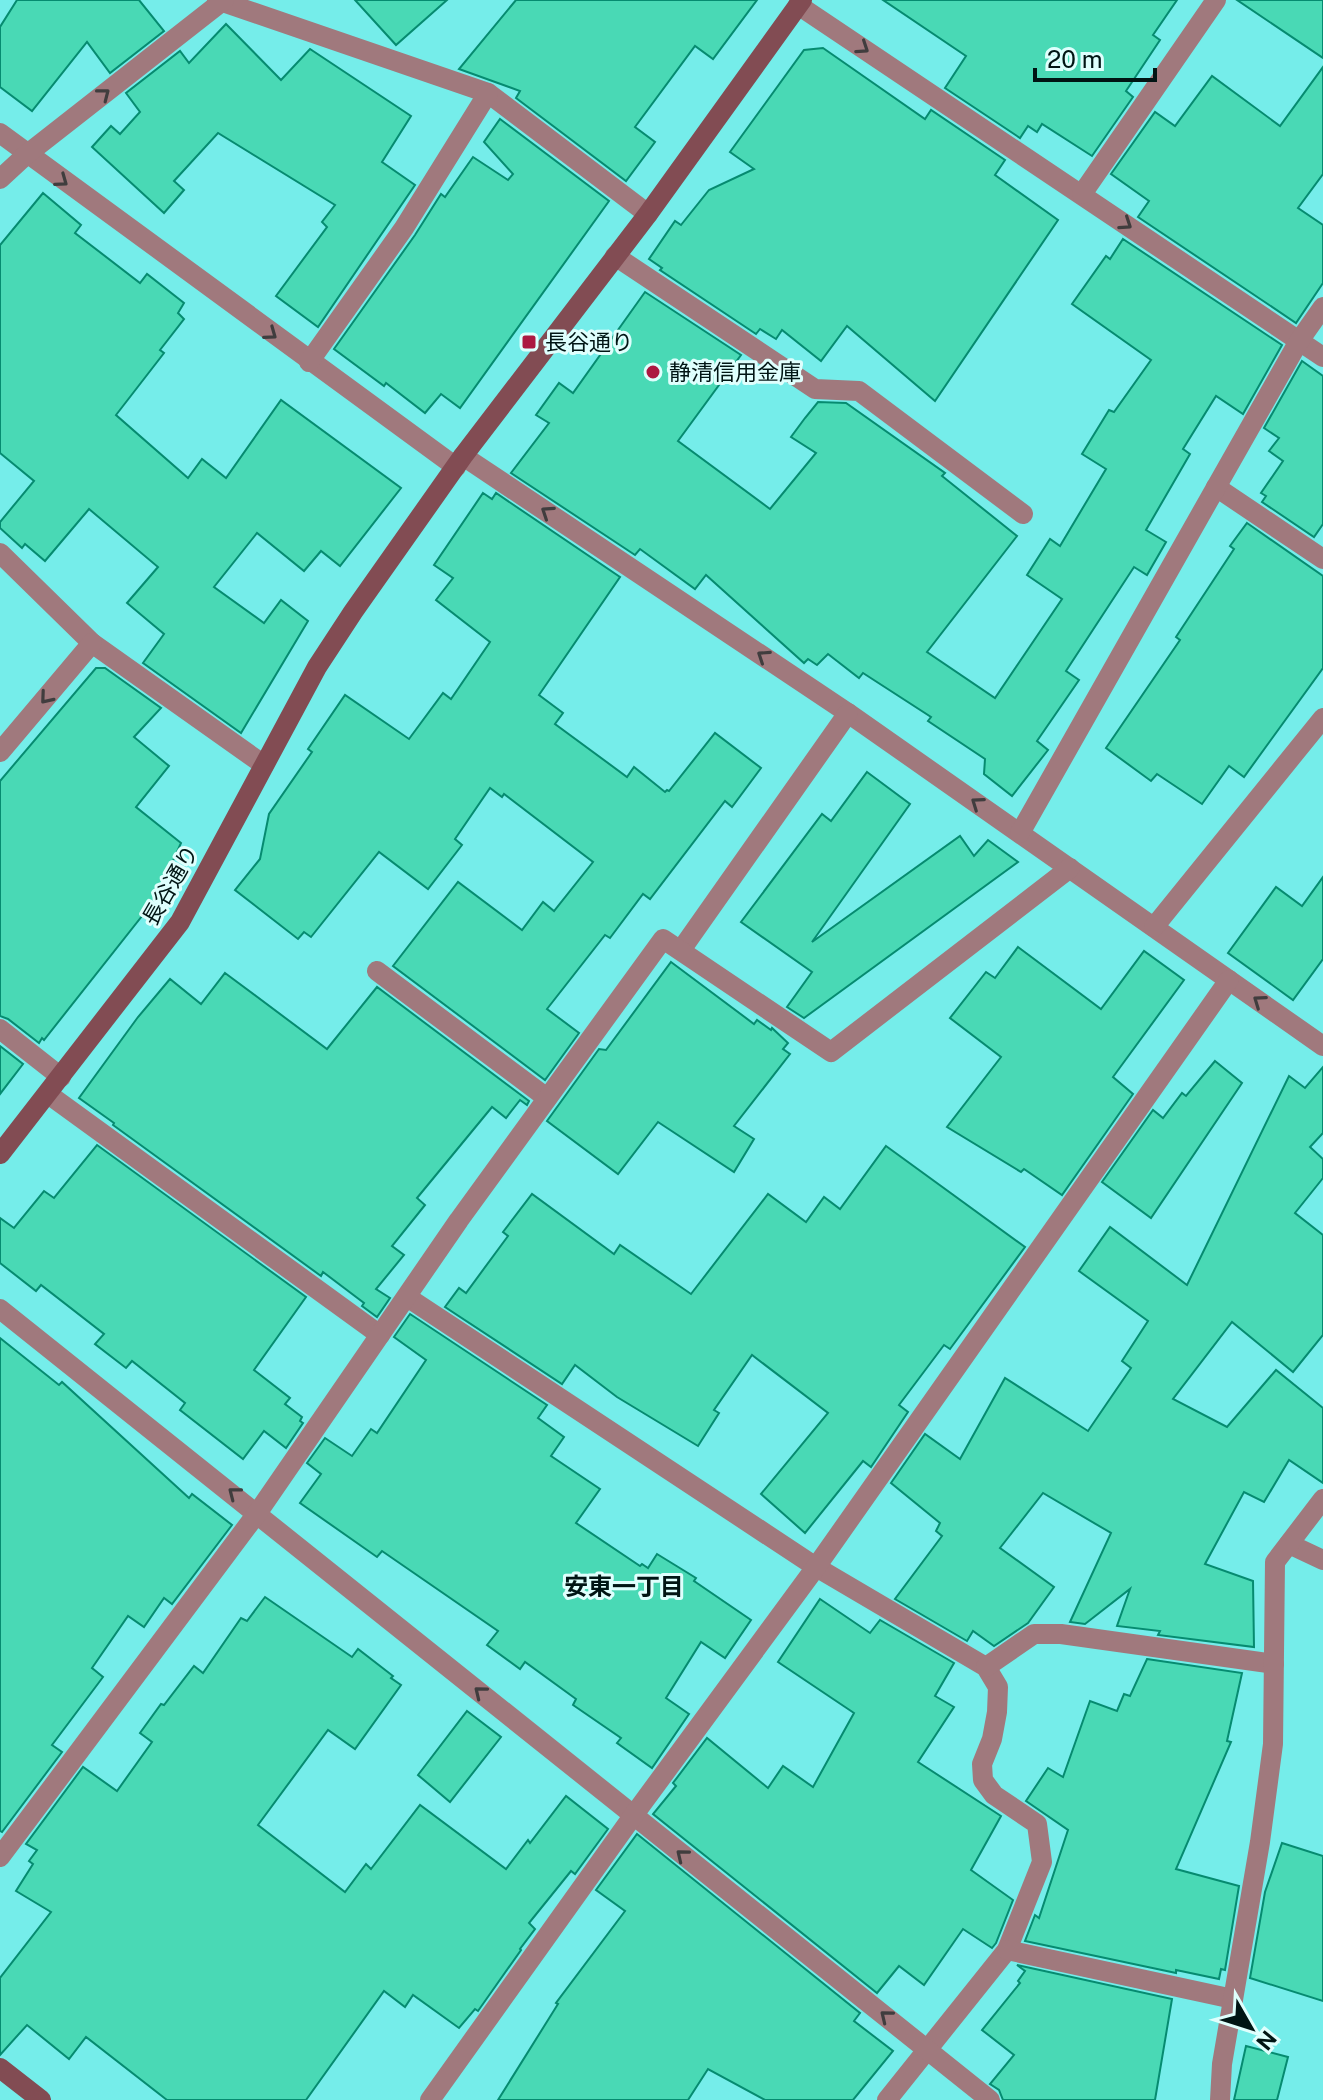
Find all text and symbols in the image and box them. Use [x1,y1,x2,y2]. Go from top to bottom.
scale bar [1035,32,1155,82]
one-way arrow [855,38,869,53]
text: 20 m [1047,45,1103,73]
one-way arrow [95,89,110,103]
one-way arrow [53,171,67,185]
one-way arrow [1117,214,1131,229]
one-way arrow [263,325,277,339]
place label: 長谷通り [545,329,633,355]
marker: 長谷通り [520,333,538,351]
place label: 静清信用金庫 [669,359,801,385]
marker: 静清信用金庫 [644,363,662,381]
one-way arrow [541,507,555,522]
one-way arrow [757,651,772,666]
one-way arrow [41,688,56,703]
one-way arrow [972,798,986,813]
street label: 長谷通り [137,840,203,930]
one-way arrow [1254,996,1268,1011]
one-way arrow [228,1489,243,1503]
district label: 安東一丁目 [564,1572,684,1600]
one-way arrow [474,1687,489,1701]
one-way arrow [676,1850,691,1864]
north arrow [1211,1988,1291,2068]
one-way arrow [880,2012,895,2026]
text: N [1251,2026,1282,2055]

